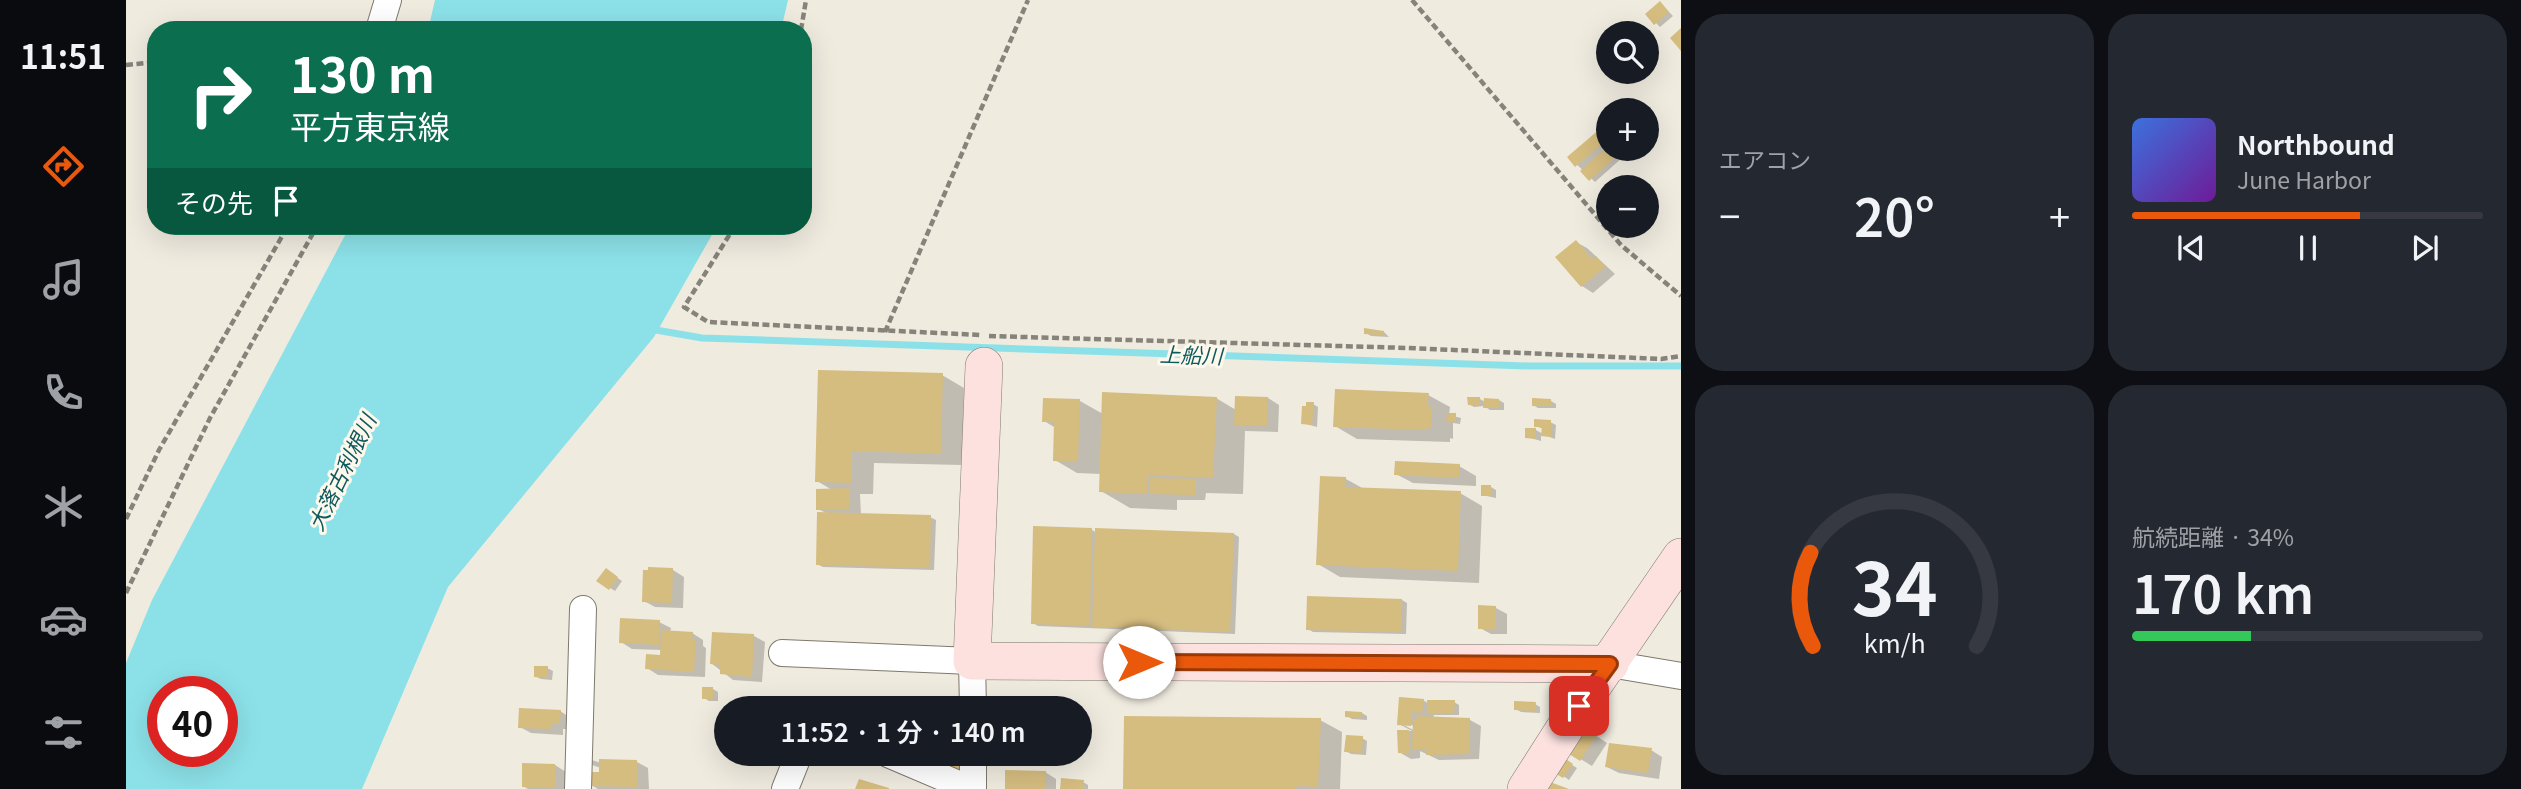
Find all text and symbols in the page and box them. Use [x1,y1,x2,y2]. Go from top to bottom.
map controls [1596,21,1659,238]
button: search [1596,21,1659,84]
text: 11:51 [20,32,106,78]
text: 130 m [290,36,435,107]
icon: right [175,49,266,140]
button: + [1596,98,1659,161]
text: 平方東京線 [290,102,450,148]
text: Northbound [2237,125,2395,162]
icon: directions [39,142,88,191]
text: エアコン [1719,142,1811,176]
text: June Harbor [2237,162,2371,196]
button: − [1596,175,1659,238]
text: 20° [1854,177,1935,252]
icon: arrive [267,182,305,220]
text: その先 [175,183,253,220]
text: − [1719,187,1740,242]
text: + [2049,187,2070,242]
icon: previous [2172,229,2210,267]
icon: pause [2289,229,2327,267]
icon: next [2406,229,2444,267]
icon: music [39,255,88,304]
water label: 上船川 [1159,338,1225,370]
icon: phone [39,368,88,417]
water label: 大落古利根川 [300,407,383,535]
icon: climate [39,482,88,531]
text: 航続距離 · 34% [2132,519,2294,553]
text: 34 [1852,532,1937,637]
text: 170 km [2132,554,2314,629]
icon: car [39,595,88,644]
text: km/h [1864,624,1925,660]
position arrow [1102,625,1176,699]
speed limit sign: 40 [147,676,238,767]
pin [1549,676,1609,736]
icon: arrive [1560,687,1598,725]
icon: filters [39,708,88,757]
text: 11:52 · 1 分 · 140 m [780,712,1026,749]

